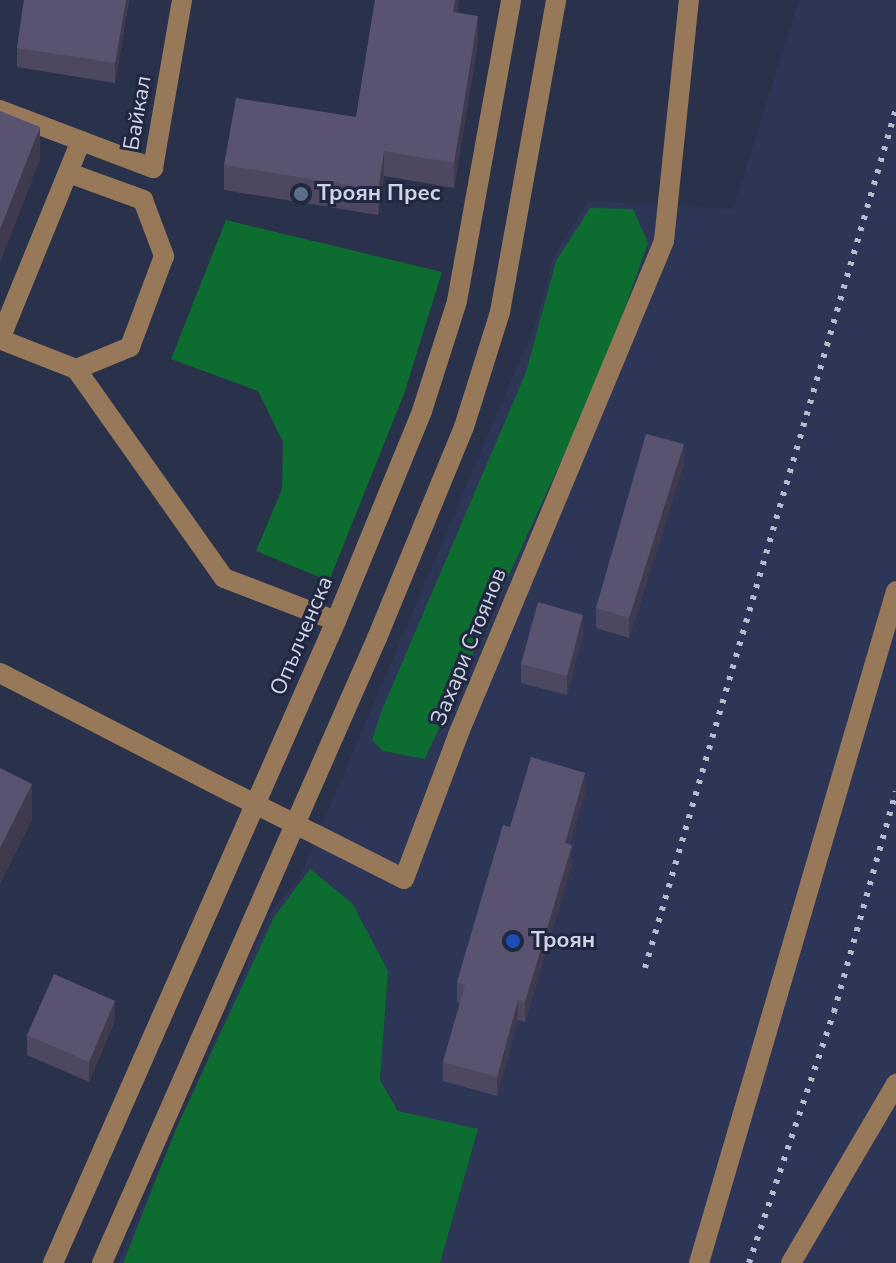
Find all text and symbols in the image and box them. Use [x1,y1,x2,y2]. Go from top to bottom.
street label: Байкал [118,74,158,152]
place label: Троян Прес [317,181,440,207]
marker: Троян Прес [292,185,310,203]
street label: Захари Стоянов [425,565,513,729]
street label: Опълченска [265,573,339,699]
place label: Троян [531,928,595,954]
marker: Троян [502,930,524,952]

